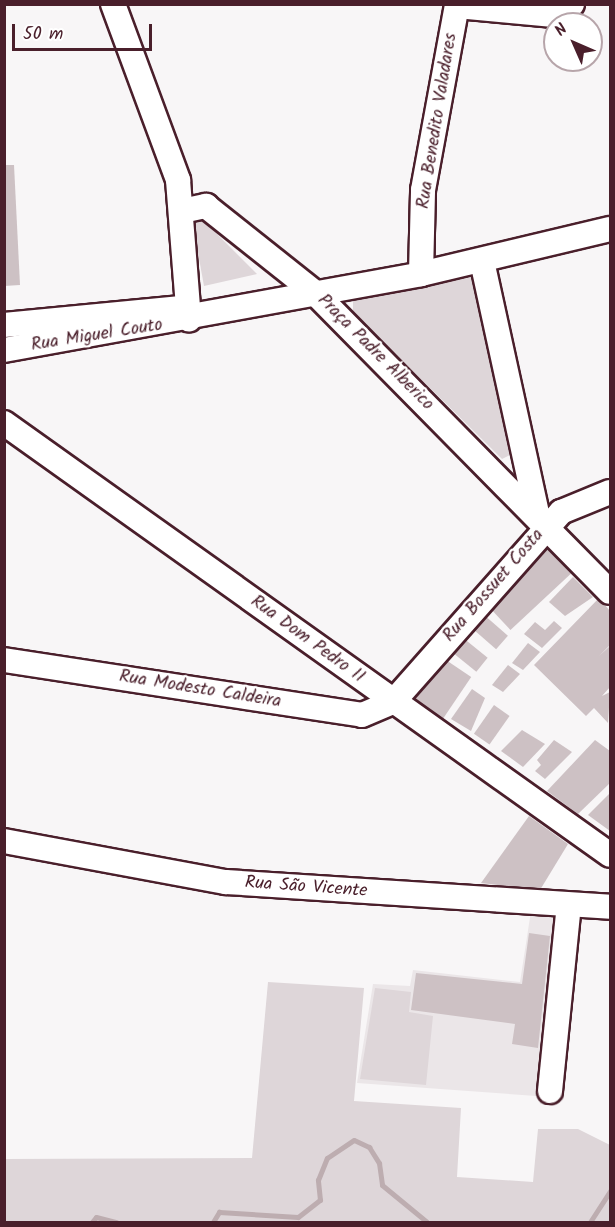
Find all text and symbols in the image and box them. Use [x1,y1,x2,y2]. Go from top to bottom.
scale bar [15,12,154,50]
north arrow [543,12,603,72]
text: N [549,18,574,43]
text: 50 m [23,20,63,49]
street label: Rua Benedito Valadares [413,32,463,210]
street label: Praça Padre Alberico [312,290,438,416]
street label: Rua Miguel Couto [30,315,164,357]
street label: Rua Bossuet Costa [439,525,549,647]
street label: Rua Dom Pedro II [246,591,368,689]
street label: Rua Modesto Caldeira [117,667,283,713]
street label: Rua São Vicente [244,873,368,903]

